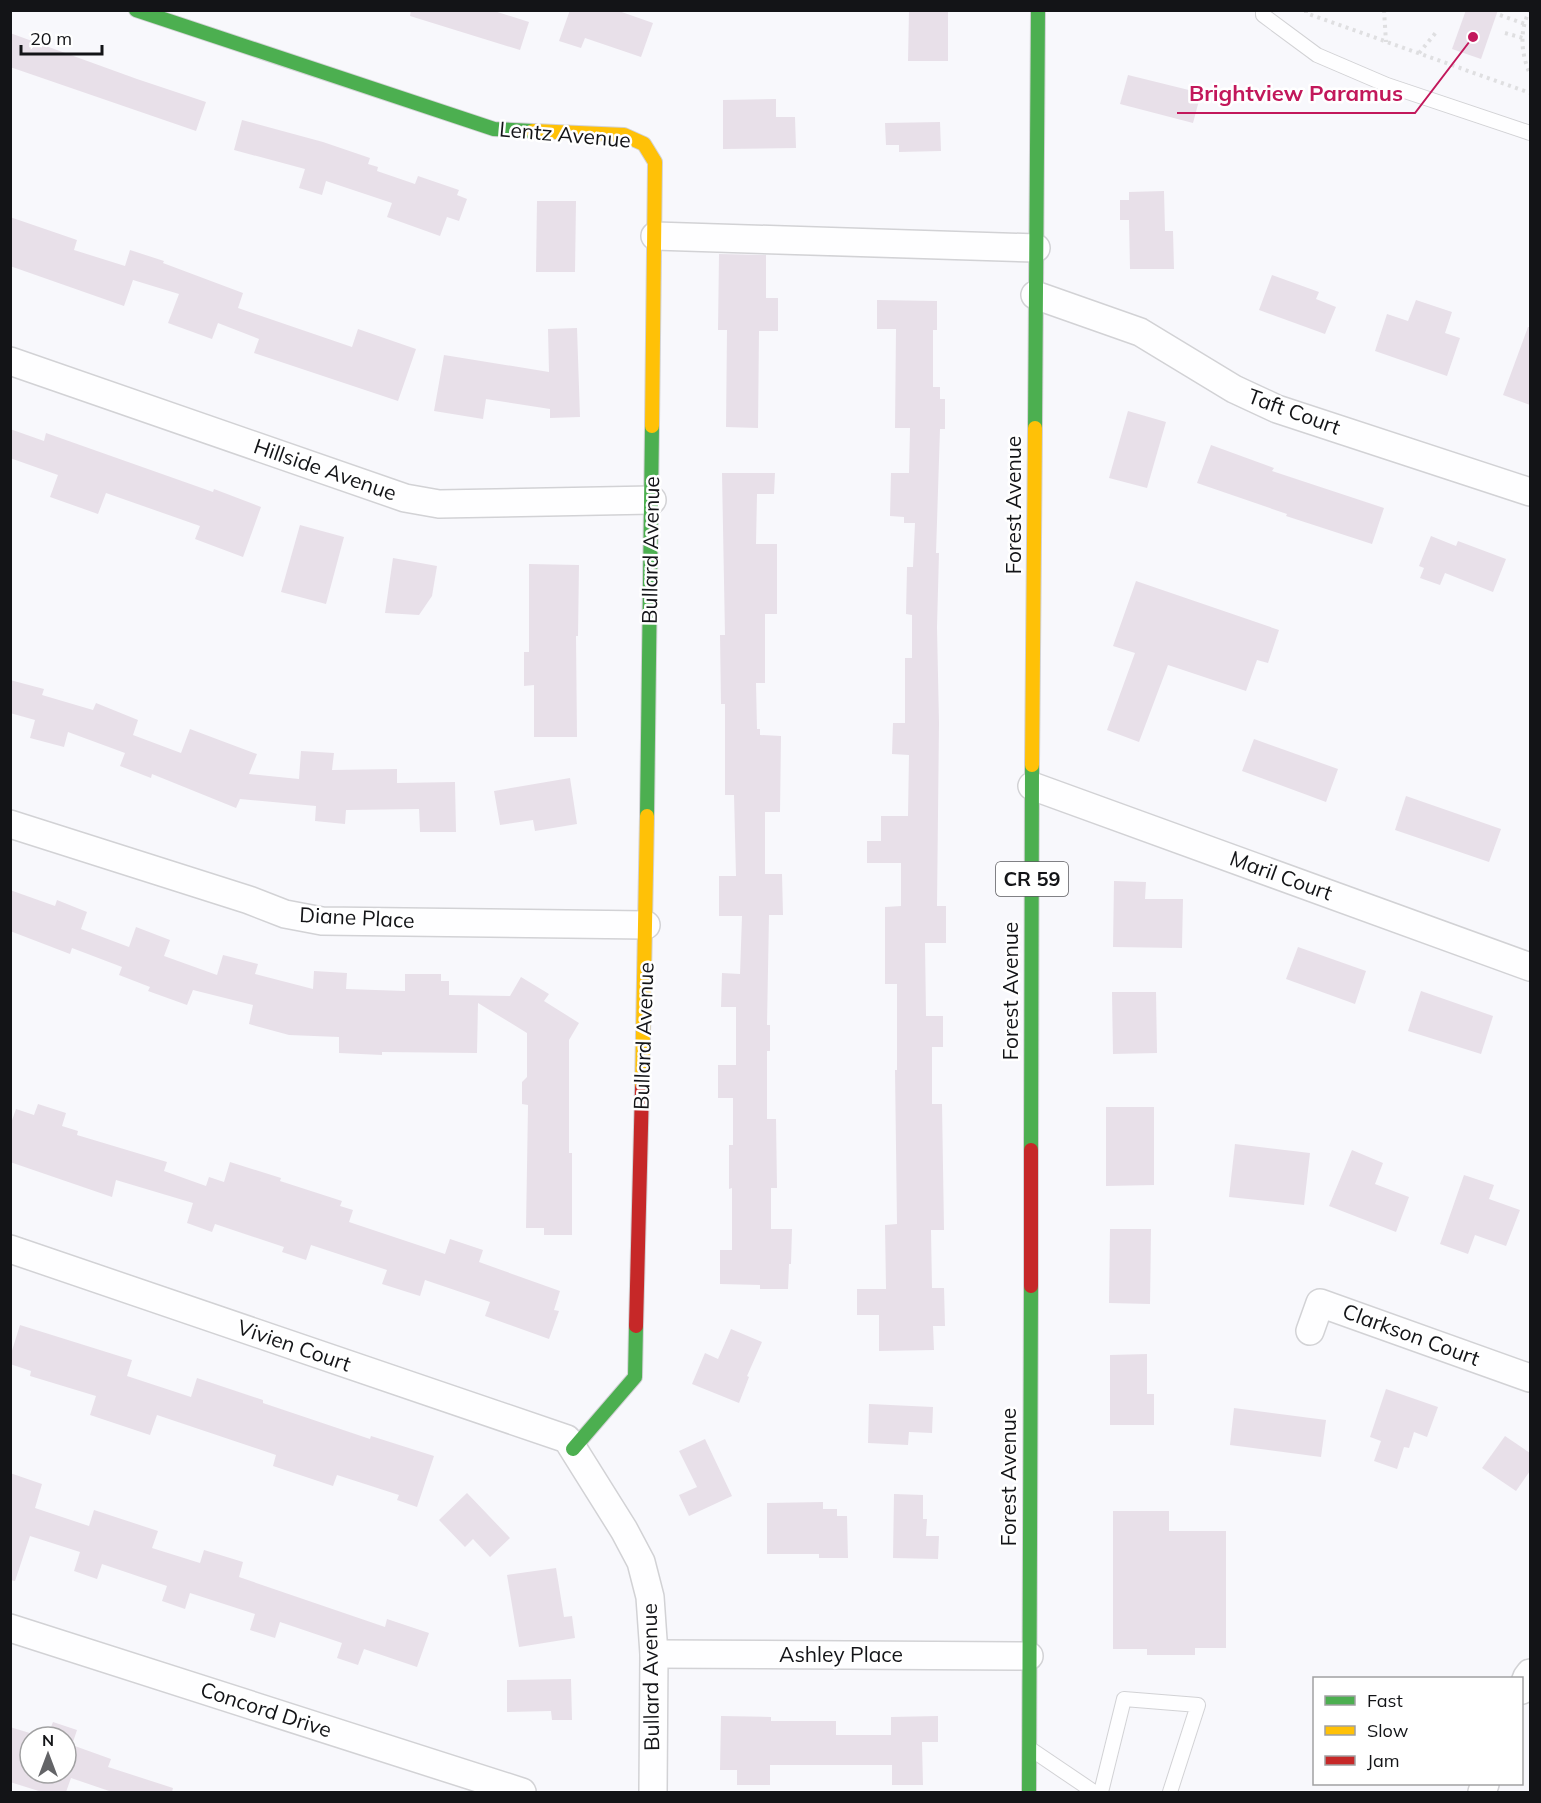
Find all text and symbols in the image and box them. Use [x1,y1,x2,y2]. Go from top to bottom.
scale bar [21,18,102,56]
text: 20 m [30,27,72,50]
callout: Brightview Paramus [1177,73,1415,113]
text: Brightview Paramus [1189,79,1403,107]
street label: Lentz Avenue [498,115,632,153]
street label: Taft Court [1245,382,1344,440]
street label: Hillside Avenue [251,432,400,506]
street label: Forest Avenue [1000,436,1026,574]
street label: Bullard Avenue [636,476,664,624]
street label: Maril Court [1227,845,1336,906]
road number: CR 59 [996,862,1068,896]
street label: Diane Place [299,901,415,933]
street label: Forest Avenue [997,922,1023,1060]
street label: Bullard Avenue [627,962,659,1110]
street label: Clarkson Court [1339,1297,1483,1371]
street label: Vivien Court [234,1314,354,1377]
street label: Forest Avenue [995,1408,1021,1546]
street label: Bullard Avenue [636,1603,664,1751]
street label: Ashley Place [779,1641,903,1667]
street label: Concord Drive [197,1676,335,1742]
legend [1313,1677,1523,1785]
text: Fast [1367,1689,1403,1712]
text: Slow [1367,1719,1409,1742]
north arrow [18,1725,78,1785]
text: N [42,1730,54,1750]
text: Jam [1367,1749,1400,1772]

